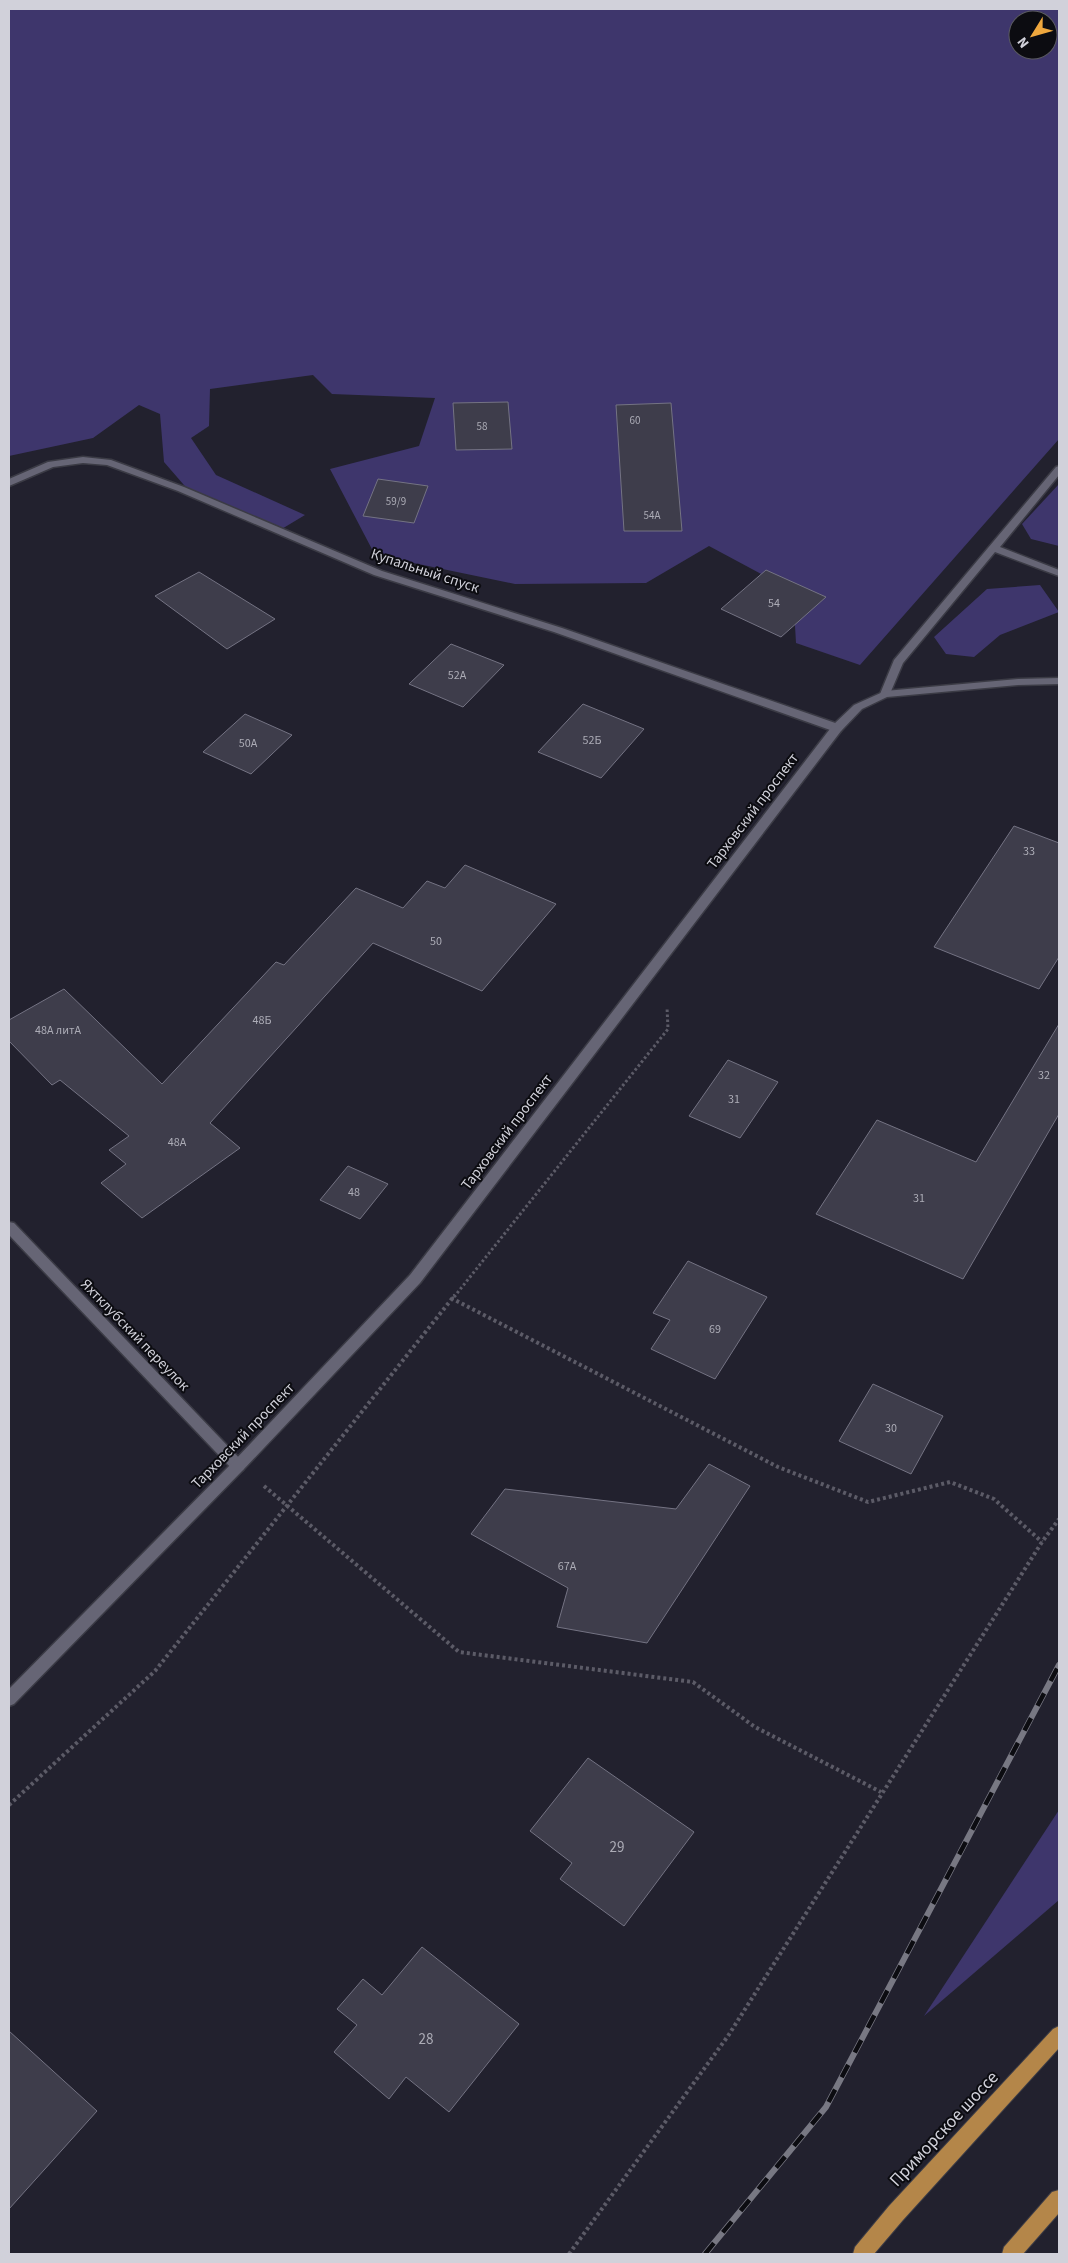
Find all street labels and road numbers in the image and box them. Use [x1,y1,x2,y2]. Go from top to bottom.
street label: Купальный спуск [368,544,483,599]
street label: Тарховский проспект [702,749,804,873]
street label: Тарховский проспект [456,1070,558,1194]
street label: Яхтклубский переулок [76,1274,195,1396]
street label: Тарховский проспект [187,1378,299,1494]
street label: Приморское шоссе [884,2066,1004,2192]

